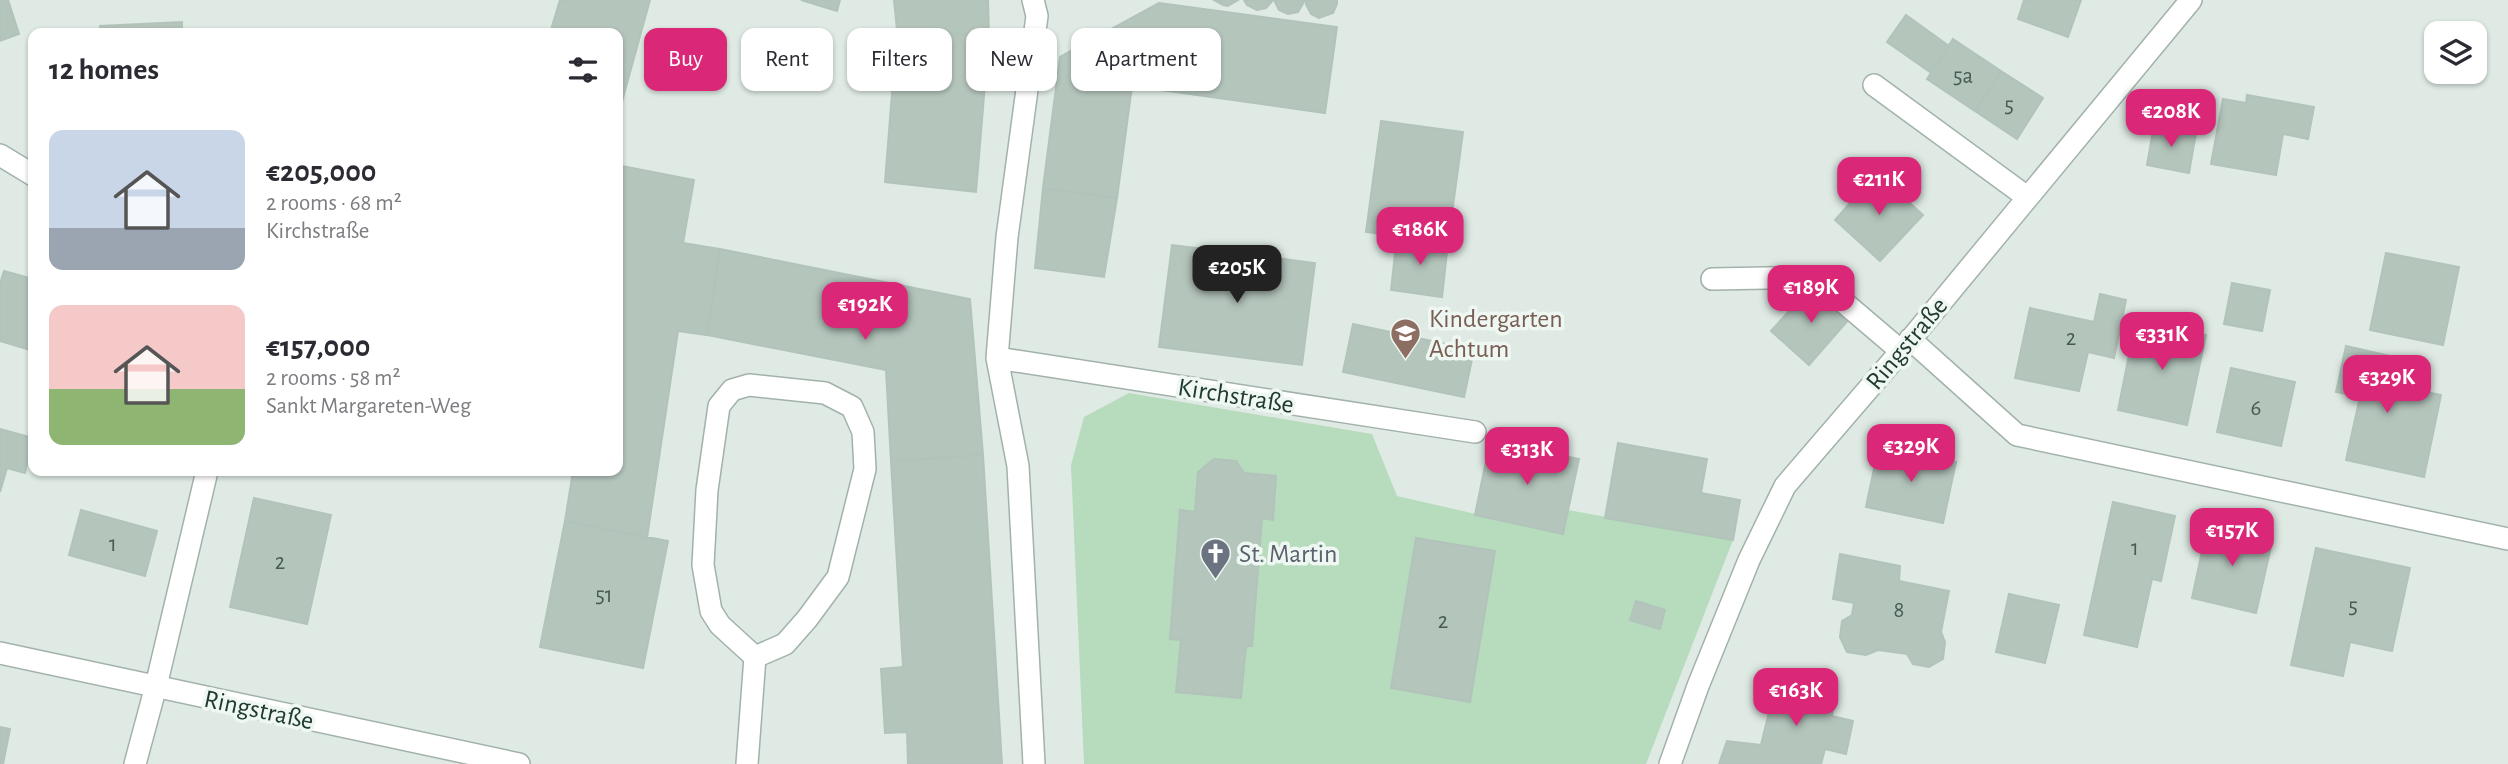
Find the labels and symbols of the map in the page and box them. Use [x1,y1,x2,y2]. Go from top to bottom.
house number: 5a [1953,65,1973,88]
pin: €208K [2122,90,2220,149]
house number: 5 [2004,94,2014,117]
pin: €211K [1830,158,1928,217]
pin: €186K [1371,208,1469,267]
pin: €205K [1188,246,1286,305]
pin: €189K [1762,266,1860,325]
pin: €192K [816,282,914,342]
street label: Ringstraße [1861,293,1952,395]
place label: Kindergarten Achtum [1429,306,1563,362]
pin: €331K [2113,312,2211,372]
school or university icon: Kindergarten Achtum [1389,316,1423,360]
house number: 2 [2066,327,2076,350]
pin: €329K [2338,356,2436,415]
street label: Kirchstraße [1176,374,1296,418]
house number: 6 [2251,397,2261,420]
pin: €329K [1862,424,1960,484]
pin: €313K [1478,428,1576,487]
pin: €157K [2183,508,2281,568]
house number: 1 [109,533,117,556]
church icon: St. Martin [1199,536,1233,580]
house number: 1 [2131,537,2139,560]
place label: St. Martin [1239,541,1337,567]
house number: 2 [275,551,285,574]
house number: 51 [595,584,613,607]
house number: 5 [2348,595,2358,618]
house number: 8 [1894,599,1904,622]
house number: 2 [1438,610,1448,633]
pin: €163K [1747,668,1845,728]
street label: Ringstraße [202,686,316,734]

